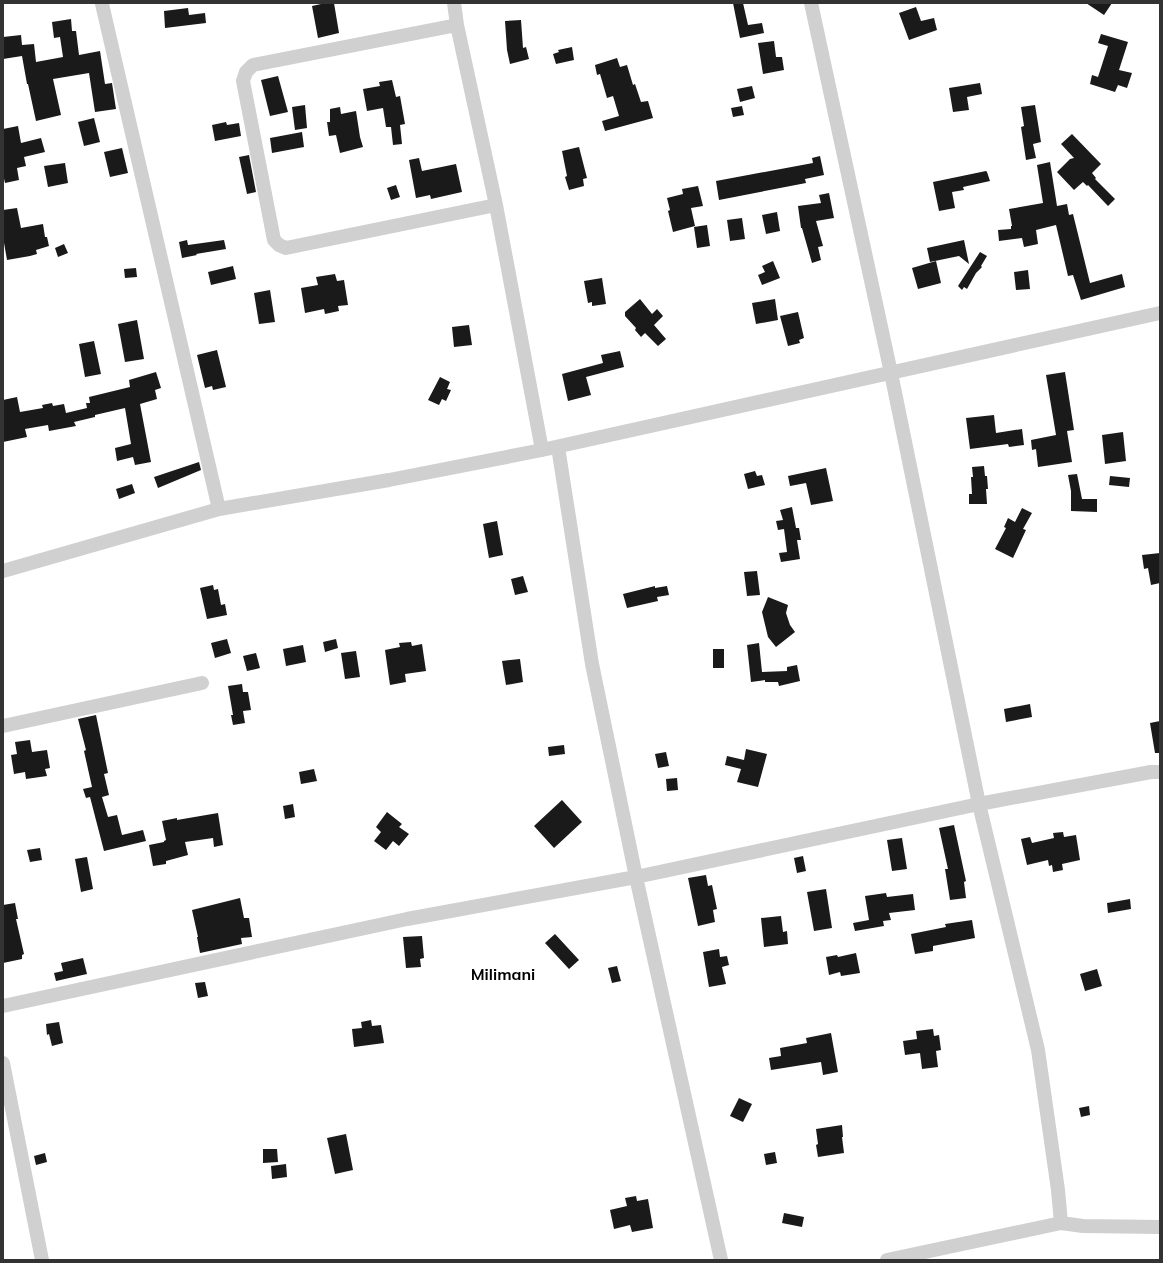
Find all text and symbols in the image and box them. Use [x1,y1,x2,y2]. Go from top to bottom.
district label: Milimani [471,964,535,984]

